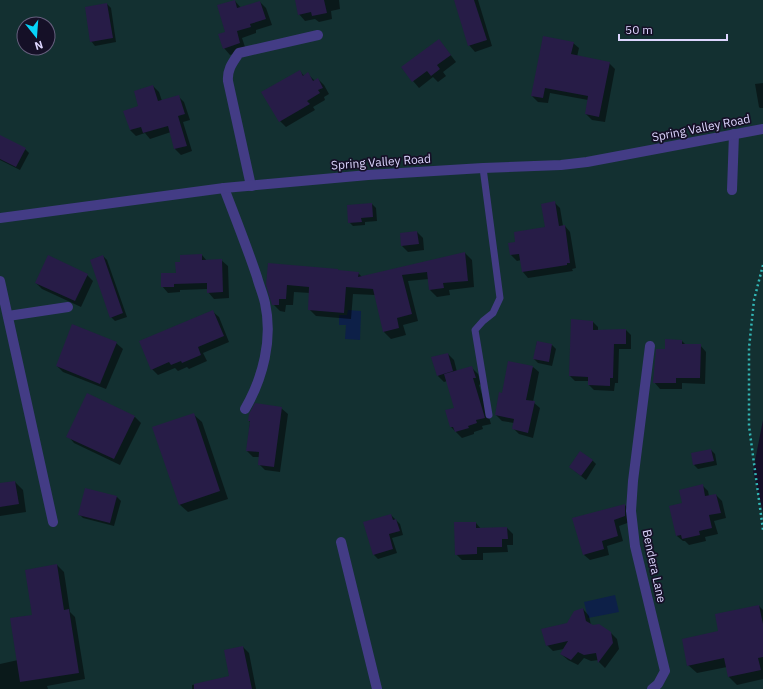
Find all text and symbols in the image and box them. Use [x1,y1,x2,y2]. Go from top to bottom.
north arrow [16,16,56,56]
scale bar [619,16,727,42]
text: 50 m [625,22,653,37]
text: N [33,38,45,53]
street label: Spring Valley Road [650,111,751,144]
street label: Spring Valley Road [331,151,431,172]
street label: Bendera Lane [639,528,670,604]

